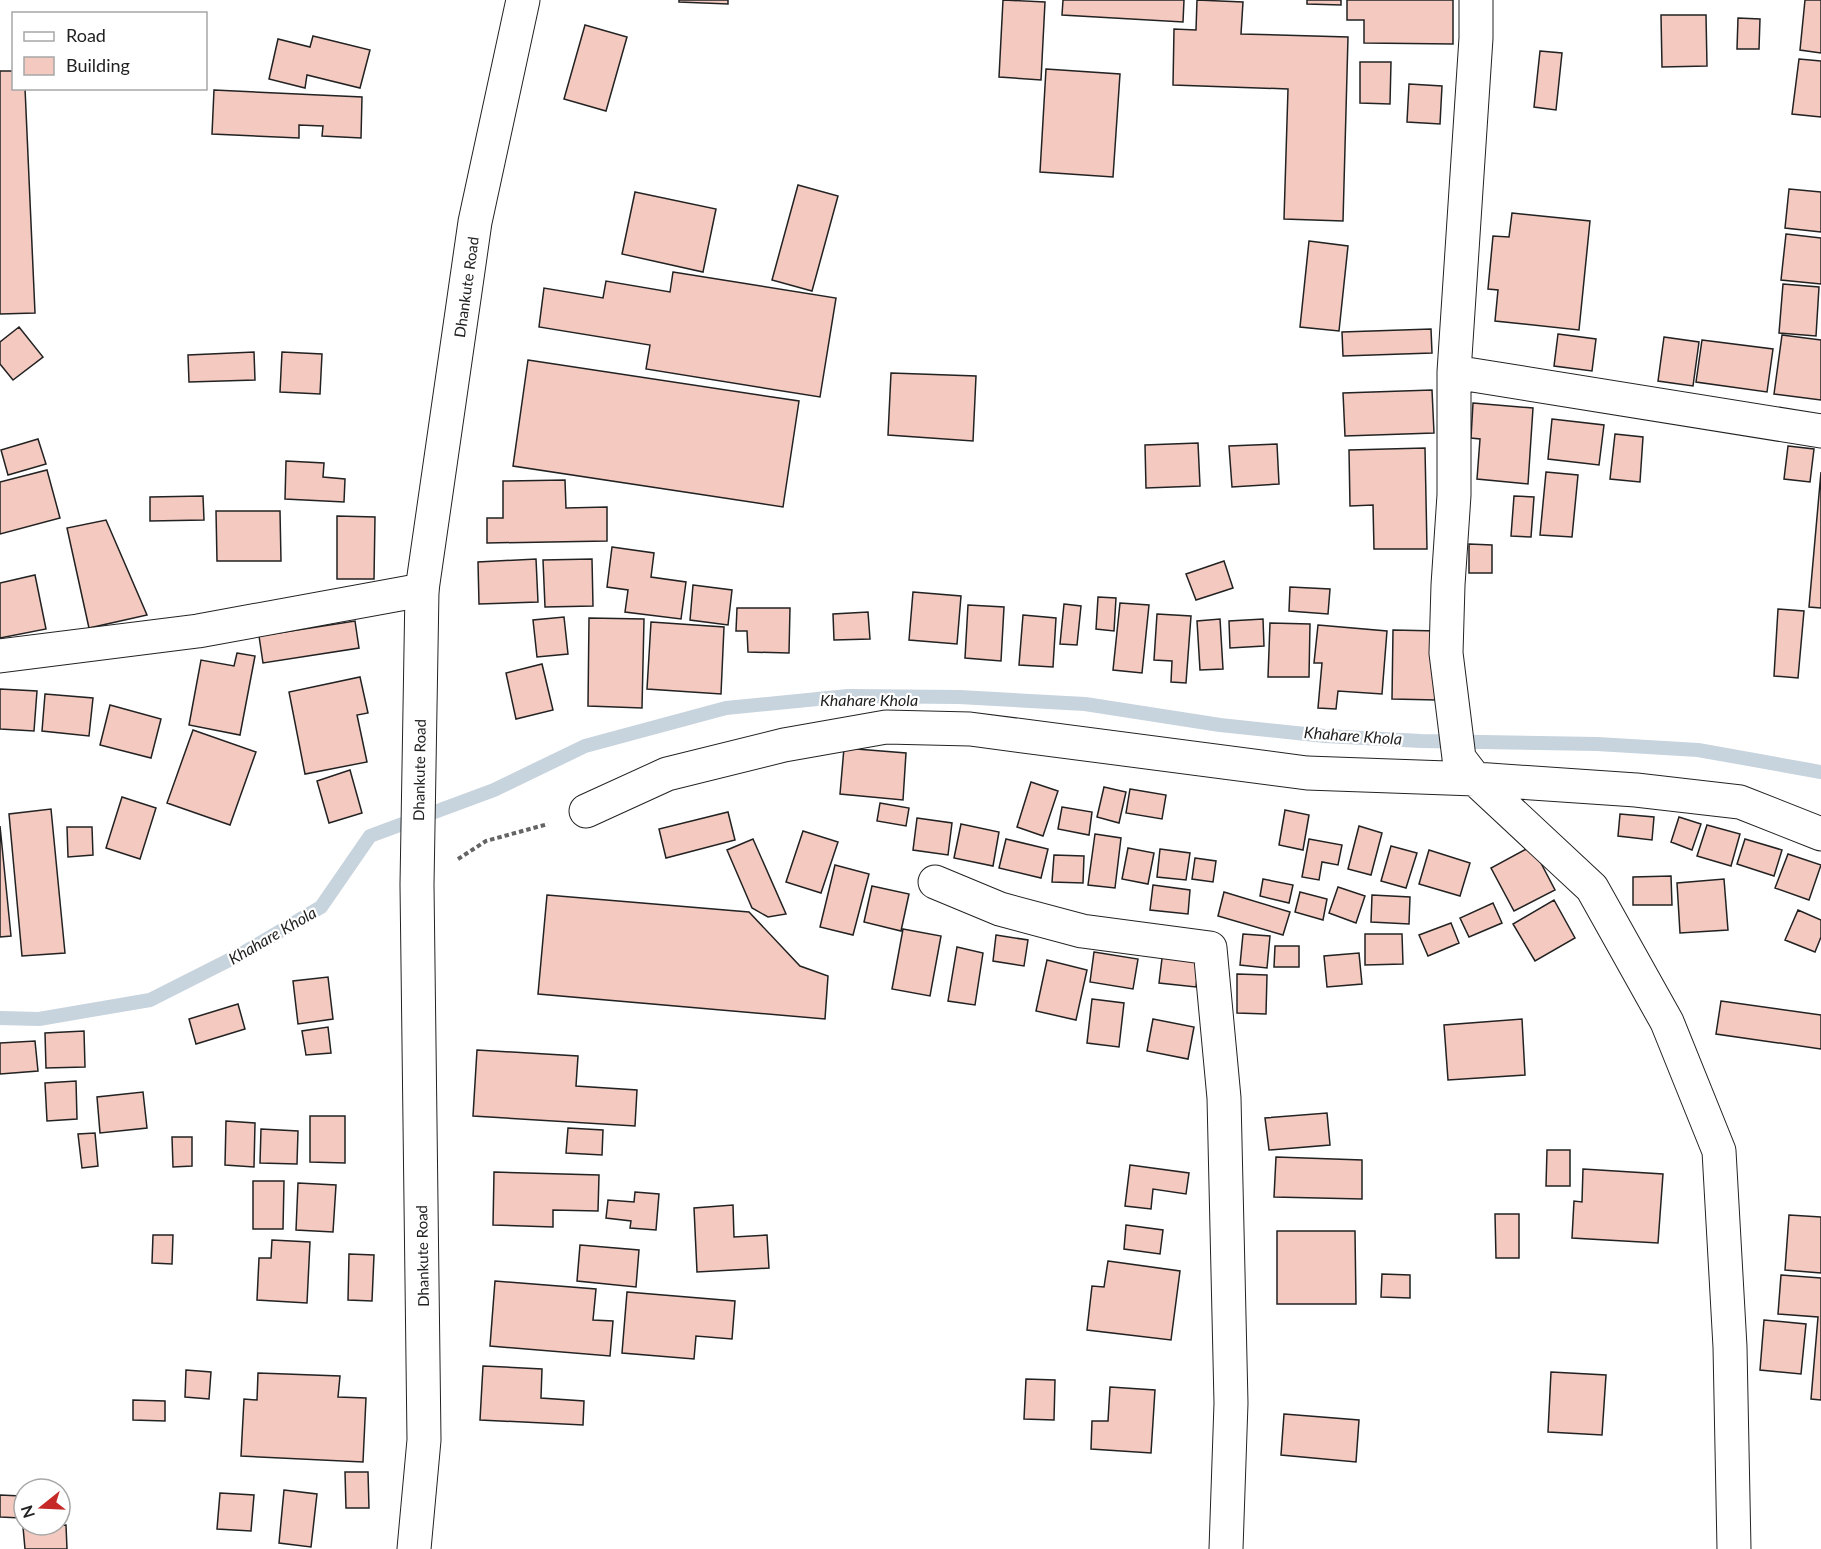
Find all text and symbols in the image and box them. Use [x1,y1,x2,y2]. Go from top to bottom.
legend [12,12,207,90]
text: Road [66,24,106,46]
text: Building [66,54,130,76]
street label: Dhankute Road [450,235,482,339]
water label: Khahare Khola [820,690,918,709]
street label: Dhankute Road [409,719,429,821]
water label: Khahare Khola [1303,722,1403,748]
water label: Khahare Khola [225,902,319,968]
street label: Dhankute Road [412,1205,432,1307]
north arrow [12,1477,72,1537]
text: N [16,1503,38,1521]

